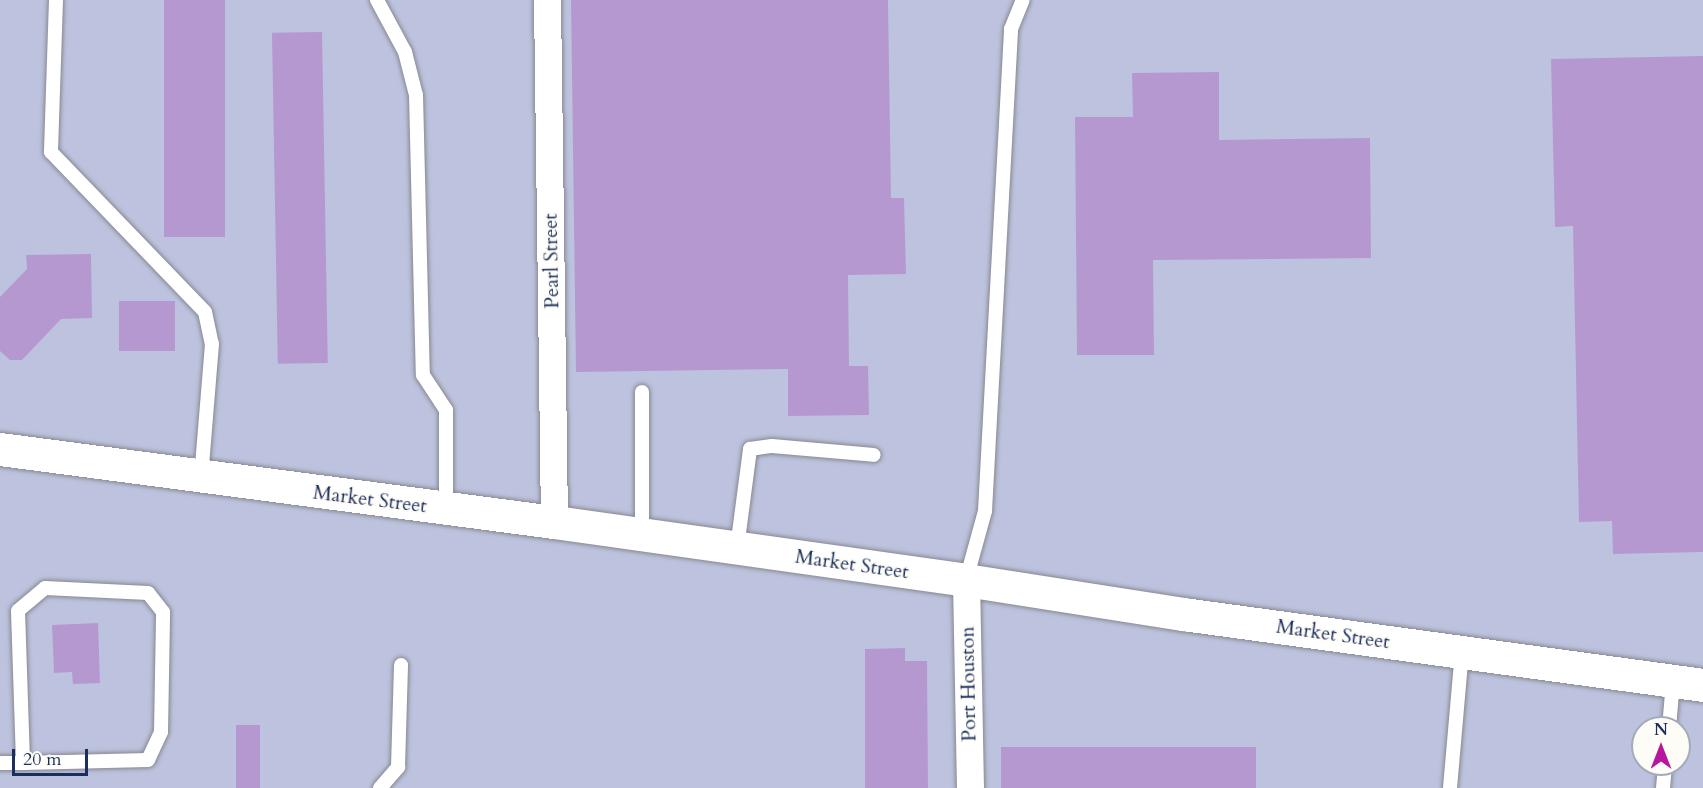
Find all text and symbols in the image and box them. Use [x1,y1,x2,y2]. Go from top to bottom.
street label: Pearl Street [538,213,564,309]
street label: Market Street [312,480,428,518]
street label: Market Street [794,544,910,584]
street label: Market Street [1275,614,1391,654]
street label: Port Houston [955,626,981,742]
north arrow [1631,716,1691,776]
text: N [1654,719,1668,741]
scale bar [15,737,92,775]
text: 20 m [23,747,62,772]

